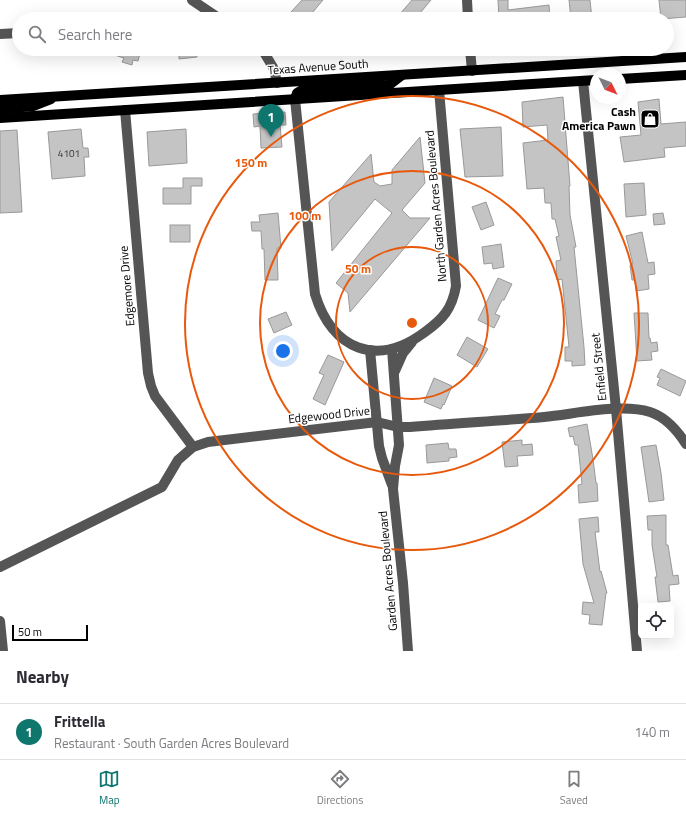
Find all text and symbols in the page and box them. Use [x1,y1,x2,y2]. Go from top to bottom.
search box [12,12,674,56]
icon: search [26,23,48,45]
text: Search here [58,23,132,46]
street label: Texas Avenue South [267,54,369,79]
north arrow [590,68,626,104]
place label: Cash America Pawn [562,102,636,135]
pin: 1 [258,104,284,137]
shop icon: Cash America Pawn [639,108,661,130]
street label: North Garden Acres Boulevard [419,129,452,283]
house number: 4101 [58,146,80,161]
text: 150 m [235,153,267,172]
text: 100 m [289,206,321,225]
street label: Edgemore Drive [114,245,139,327]
text: 50 m [345,259,371,278]
centre of rings [405,316,419,330]
street label: Enfield Street [585,331,612,402]
your location [273,341,293,361]
street label: Edgewood Drive [287,401,371,428]
street label: Garden Acres Boulevard [373,510,402,632]
map controls [638,603,674,639]
button: locate [638,603,674,639]
scale bar [12,623,88,642]
text: 50 m [18,624,42,640]
text: Nearby [16,664,69,690]
text: Frittella [54,710,106,733]
text: 1 [25,722,33,742]
text: 140 m [634,722,670,742]
text: Restaurant · South Garden Acres Boulevard [54,733,289,753]
tab: Map [98,768,120,808]
tab: Directions [317,768,363,808]
tab: Saved [560,768,588,808]

